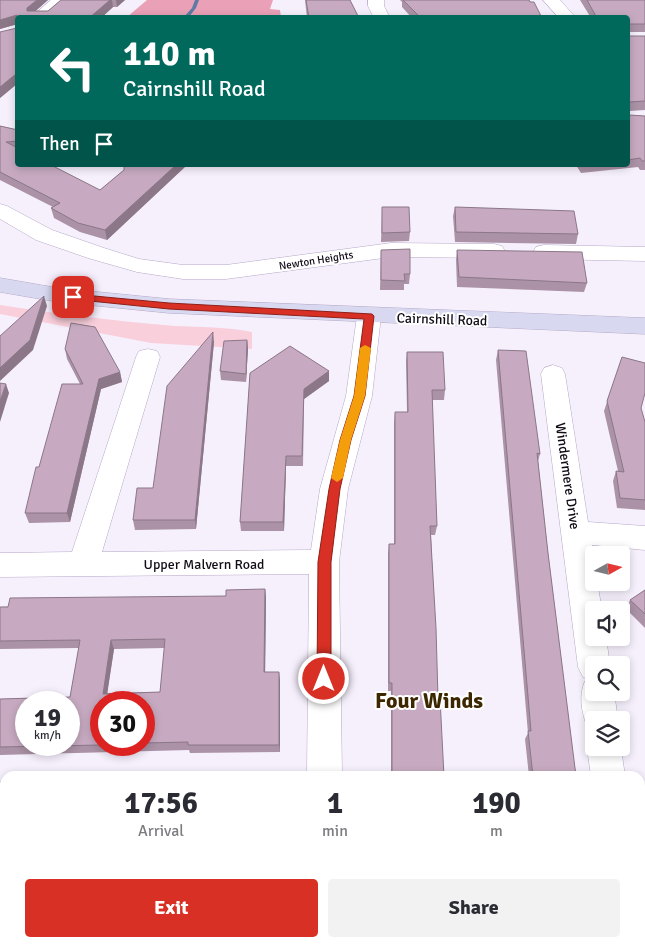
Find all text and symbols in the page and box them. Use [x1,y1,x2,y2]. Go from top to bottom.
text: 110 m [123,32,216,75]
icon: left [40,35,105,100]
text: Cairnshill Road [123,75,266,102]
icon: arrive [90,130,118,158]
text: Then [40,132,80,156]
street label: Newton Heights [278,248,354,273]
pin [52,276,94,318]
icon: arrive [59,283,87,311]
street label: Cairnshill Road [396,309,488,330]
street label: Windermere Drive [552,422,583,530]
north arrow [585,546,630,591]
map controls [585,546,630,756]
street label: Upper Malvern Road [144,556,264,573]
button: sound [585,601,630,646]
position arrow [297,652,349,704]
button: search [585,656,630,701]
district label: Four Winds [375,687,483,714]
speed limit sign: 30 [90,691,155,756]
text: 19 [34,702,61,733]
button: layers [585,711,630,756]
text: km/h [34,728,61,743]
text: 17:56 [124,785,198,822]
text: 1 [327,785,343,822]
text: 190 [472,785,521,822]
text: Arrival [138,821,184,841]
text: min [322,821,348,841]
text: m [490,821,503,841]
button: Exit [25,879,318,937]
button: Share [328,879,620,937]

